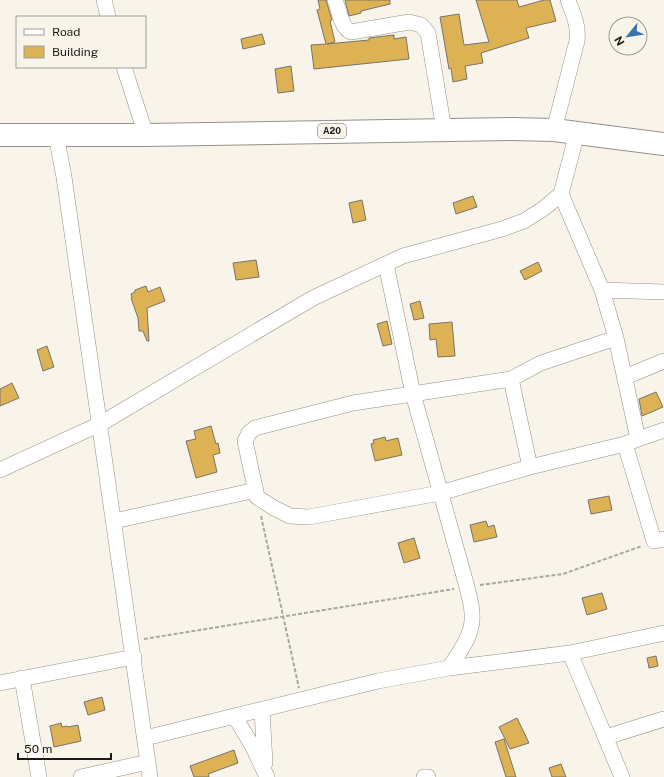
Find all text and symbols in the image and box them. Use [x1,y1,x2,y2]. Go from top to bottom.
legend [16,16,146,68]
north arrow [608,16,648,56]
text: Road [52,25,80,39]
text: N [612,34,627,48]
text: Building [52,45,98,59]
road number: A20 [318,124,346,138]
scale bar [18,735,111,761]
text: 50 m [24,742,52,756]

